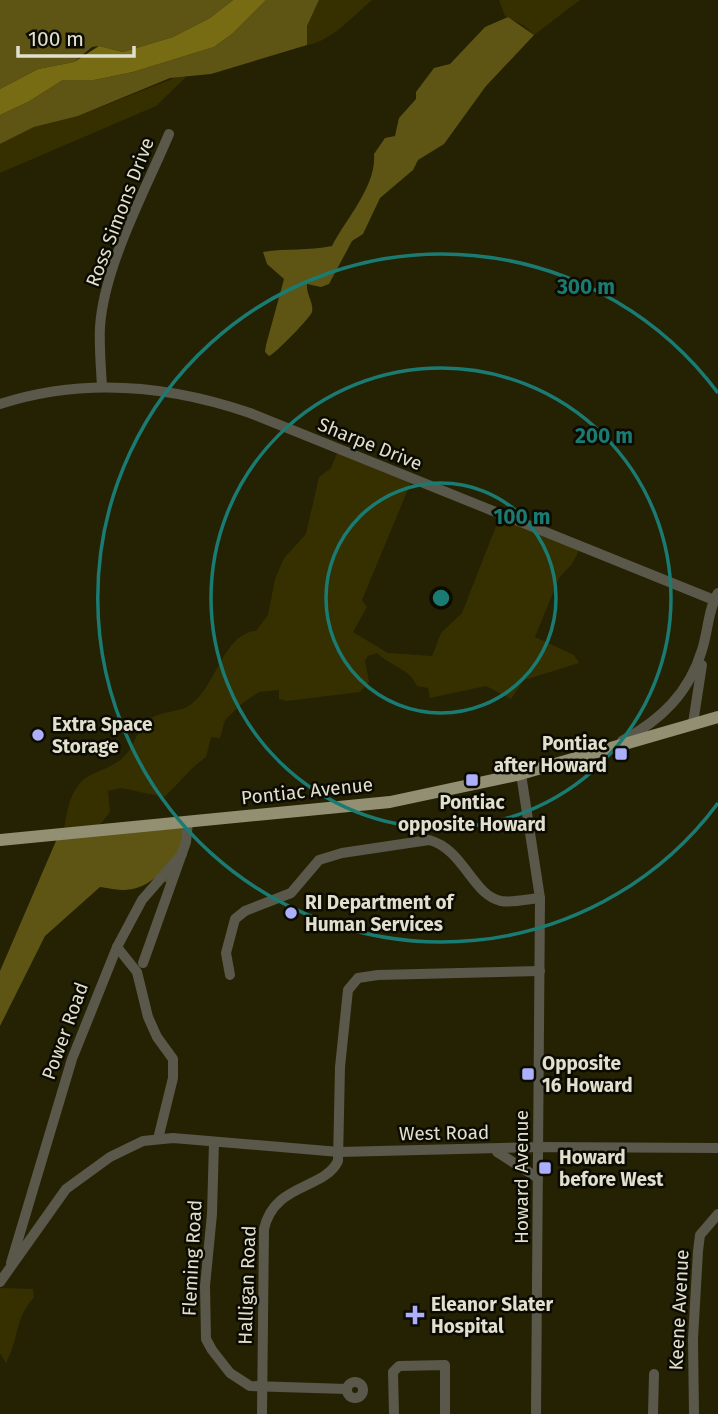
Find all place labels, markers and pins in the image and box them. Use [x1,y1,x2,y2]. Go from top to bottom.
centre of rings [429,586,453,610]
place label: Extra Space Storage [52,713,153,758]
marker: Extra Space Storage [30,727,46,743]
place label: Pontiac after Howard [494,732,607,777]
marker: Pontiac after Howard [613,746,629,762]
marker: Pontiac opposite Howard [464,772,480,788]
place label: Pontiac opposite Howard [398,791,546,836]
place label: RI Department of Human Services [305,891,456,936]
marker: RI Department of Human Services [283,905,299,921]
place label: Opposite 16 Howard [542,1052,633,1097]
marker: Opposite 16 Howard [520,1066,536,1082]
place label: Howard before West [559,1146,664,1191]
marker: Howard before West [537,1160,553,1176]
place label: Eleanor Slater Hospital [431,1293,554,1338]
marker: Eleanor Slater Hospital [405,1305,425,1325]

